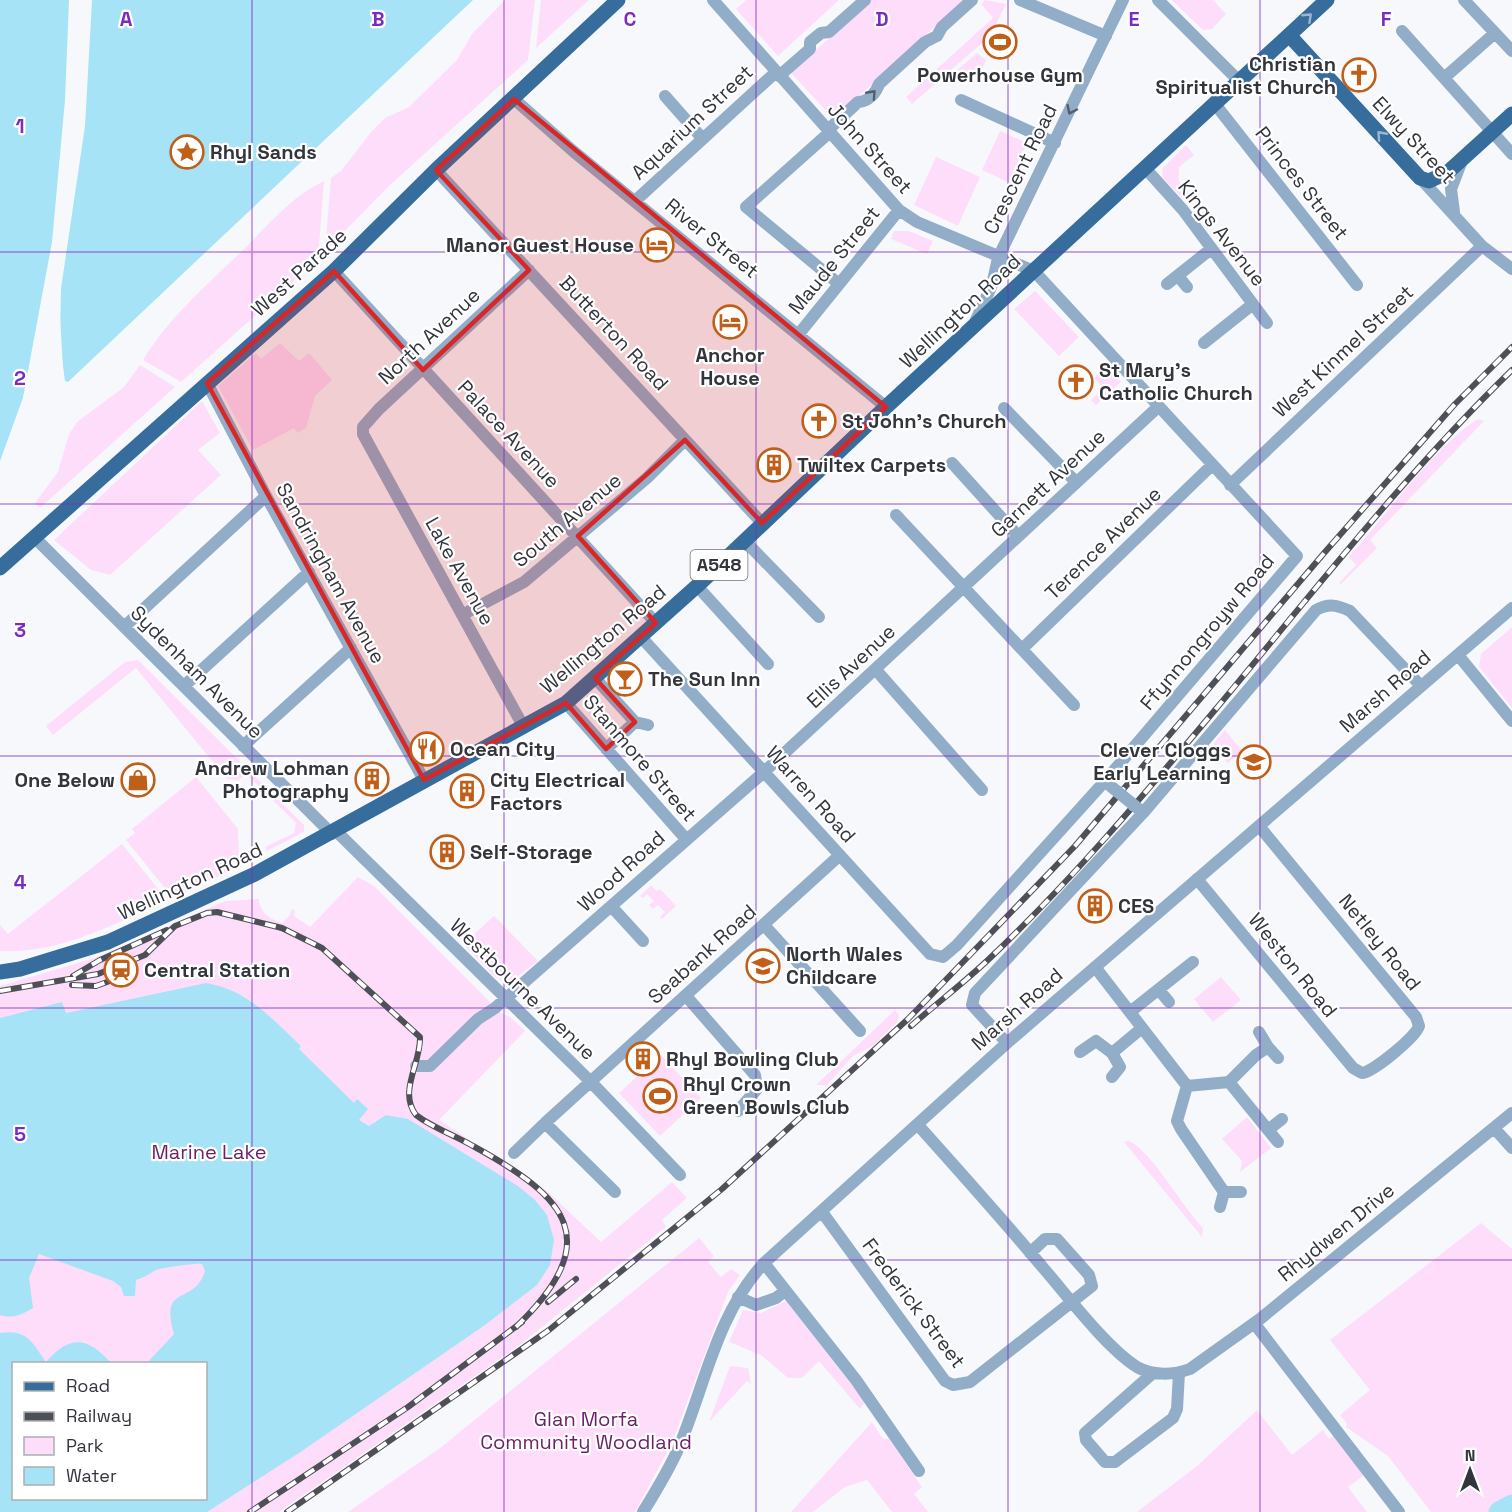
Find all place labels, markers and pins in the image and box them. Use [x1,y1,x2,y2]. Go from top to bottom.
sports icon: Powerhouse Gym [982,24,1018,60]
place label: Christian Spiritualist Church [1155,51,1336,100]
church icon: Christian Spiritualist Church [1341,57,1377,93]
place label: Powerhouse Gym [917,62,1083,88]
place icon: Rhyl Sands [169,134,205,170]
place label: Rhyl Sands [210,139,317,165]
hotel icon: Manor Guest House [639,227,675,263]
place label: Manor Guest House [446,232,634,258]
hotel icon: Anchor House [712,304,748,340]
place label: Anchor House [695,342,765,391]
place label: St Mary's Catholic Church [1099,357,1253,406]
church icon: St Mary's Catholic Church [1058,364,1094,400]
church icon: St John's Church [801,403,837,439]
place label: St John's Church [842,408,1006,434]
building icon: Twiltex Carpets [756,447,792,483]
place label: Twiltex Carpets [797,452,946,478]
bar icon: The Sun Inn [607,661,643,697]
place label: The Sun Inn [648,666,760,692]
restaurant icon: Ocean City [409,731,445,767]
place label: Ocean City [450,736,555,762]
place label: Clever Cloggs Early Learning [1093,737,1231,786]
school or university icon: Clever Cloggs Early Learning [1236,744,1272,780]
place label: Andrew Lohman Photography [195,755,349,804]
building icon: Andrew Lohman Photography [354,761,390,797]
shop icon: One Below [120,762,156,798]
place label: One Below [15,767,115,793]
place label: City Electrical Factors [490,767,625,816]
building icon: City Electrical Factors [449,773,485,809]
building icon: Self-Storage [429,834,465,870]
place label: Self-Storage [470,839,593,865]
building icon: CES [1077,888,1113,924]
place label: CES [1118,893,1154,919]
place label: North Wales Childcare [786,941,903,990]
school or university icon: North Wales Childcare [745,948,781,984]
station icon: Central Station [103,952,139,988]
place label: Central Station [144,957,290,983]
building icon: Rhyl Bowling Club [625,1041,661,1077]
place label: Rhyl Bowling Club [666,1046,839,1072]
place label: Rhyl Crown Green Bowls Club [683,1071,850,1120]
sports icon: Rhyl Crown Green Bowls Club [642,1078,678,1114]

